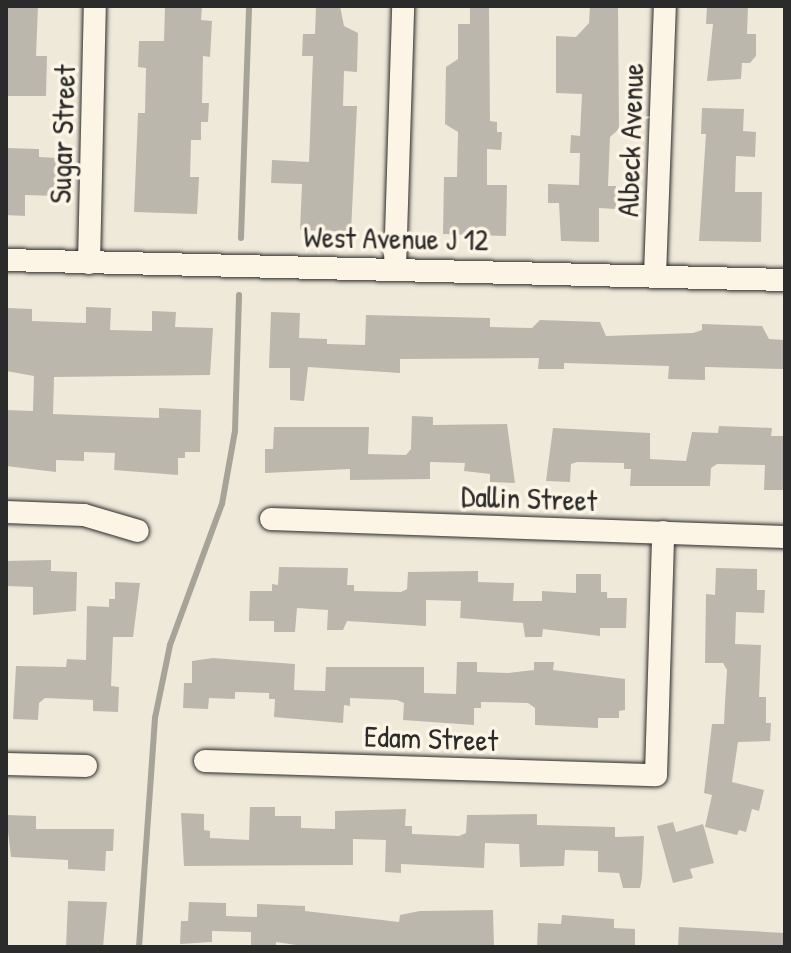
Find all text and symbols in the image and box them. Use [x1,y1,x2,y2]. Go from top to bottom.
street label: Albeck Avenue [609,62,651,218]
street label: Sugar Street [42,64,82,204]
street label: West Avenue J 12 [303,218,489,258]
street label: Dallin Street [460,478,598,518]
street label: Edam Street [363,718,499,758]

